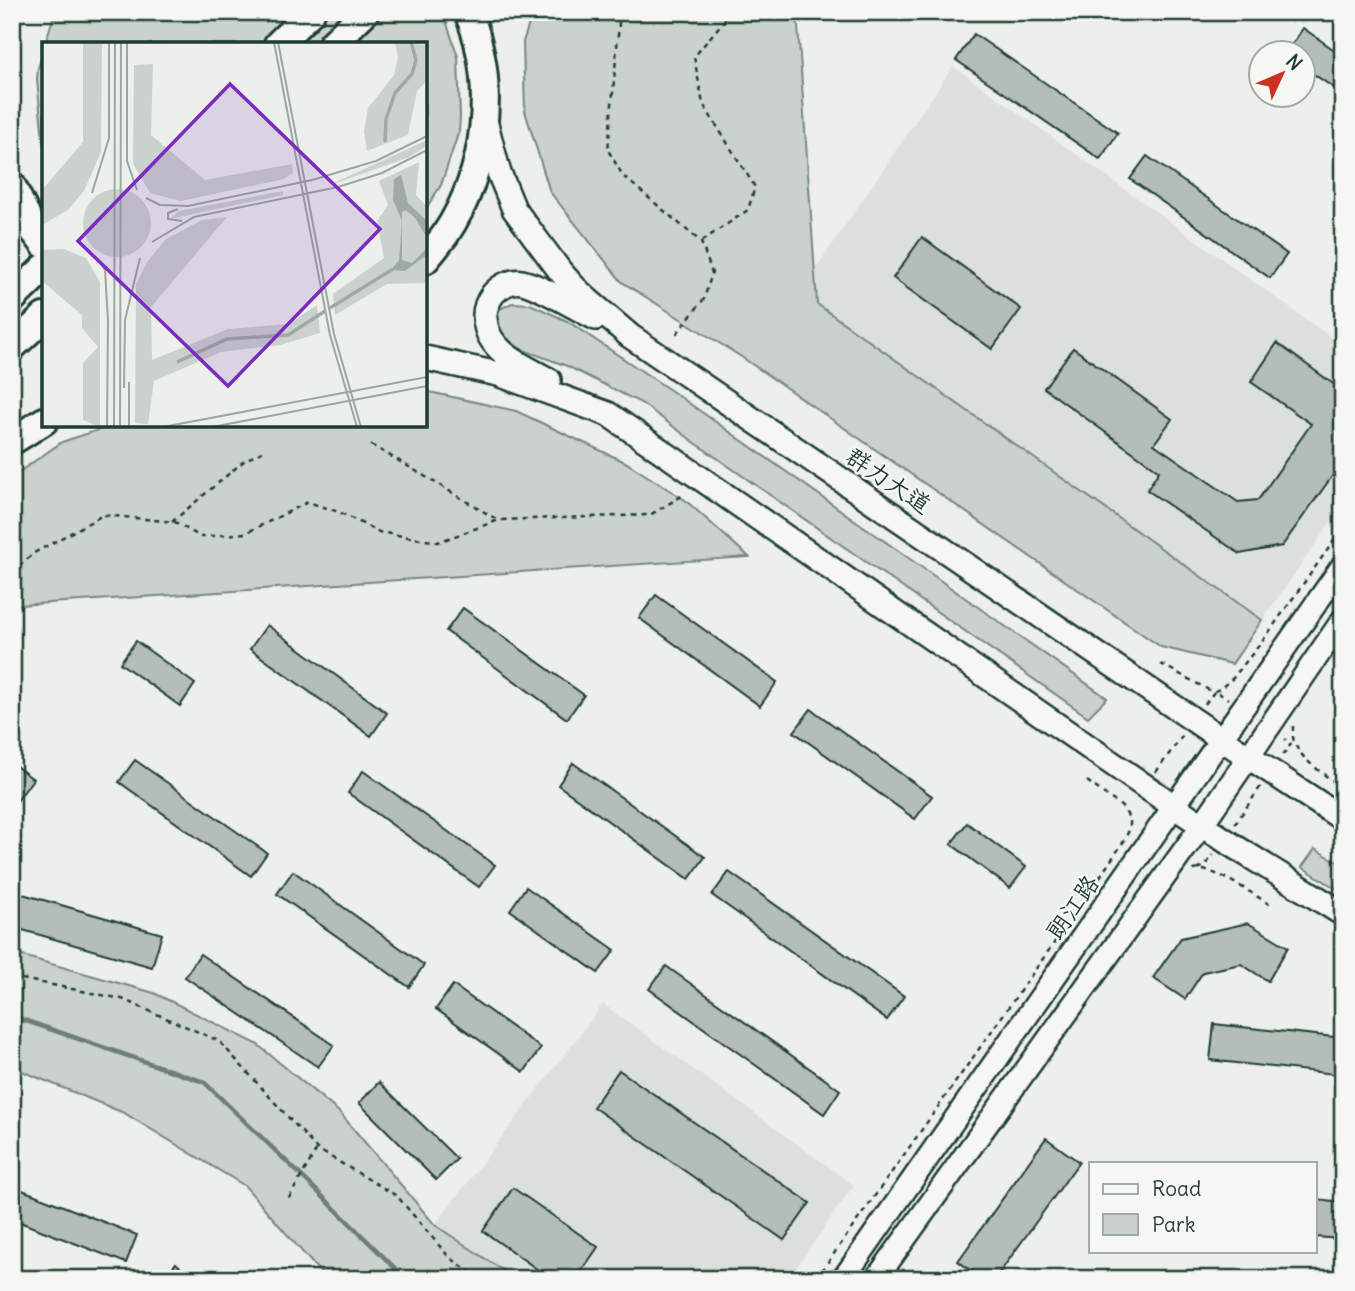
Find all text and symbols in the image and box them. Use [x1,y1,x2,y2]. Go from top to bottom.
north arrow [1246,38,1316,108]
inset map [42,42,427,427]
text: N [1281,49,1307,75]
street label: 群力大道 [841,441,937,519]
street label: 朗江路 [1039,869,1105,945]
legend [1089,1162,1316,1252]
text: Road [1152,1175,1201,1202]
text: Park [1152,1211,1195,1238]

